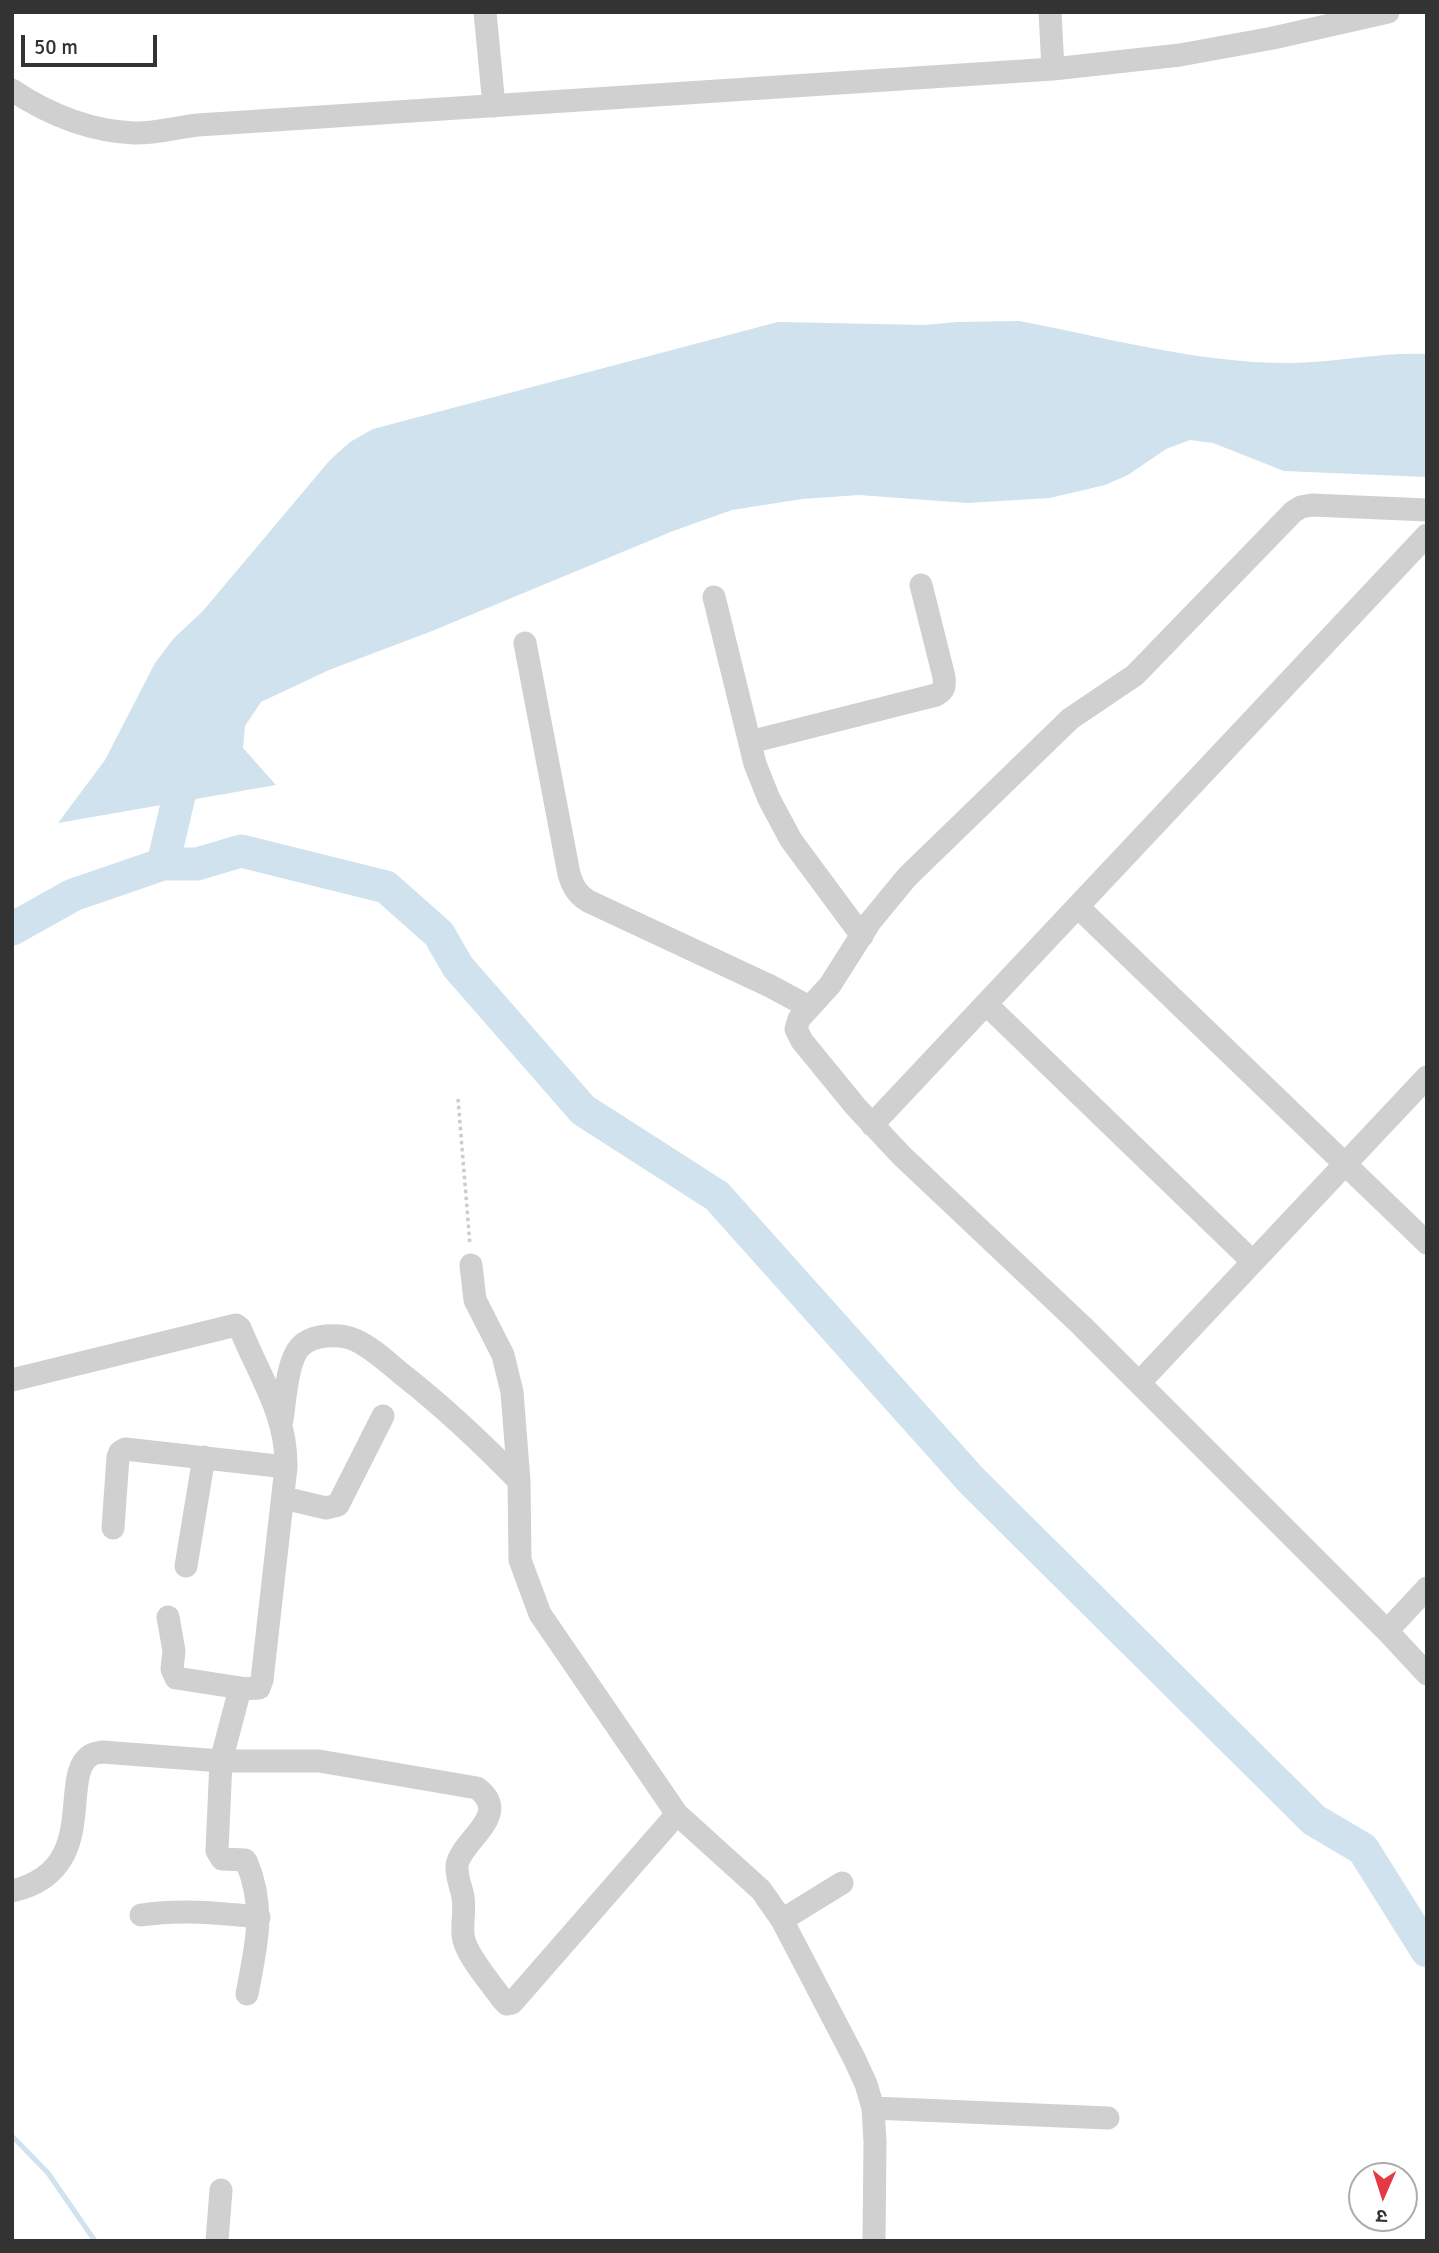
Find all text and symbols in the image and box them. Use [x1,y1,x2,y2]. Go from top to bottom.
scale bar [24,21,161,65]
text: 50 m [34,34,78,60]
north arrow [1348,2162,1418,2232]
text: उ [1376,2204,1388,2228]

